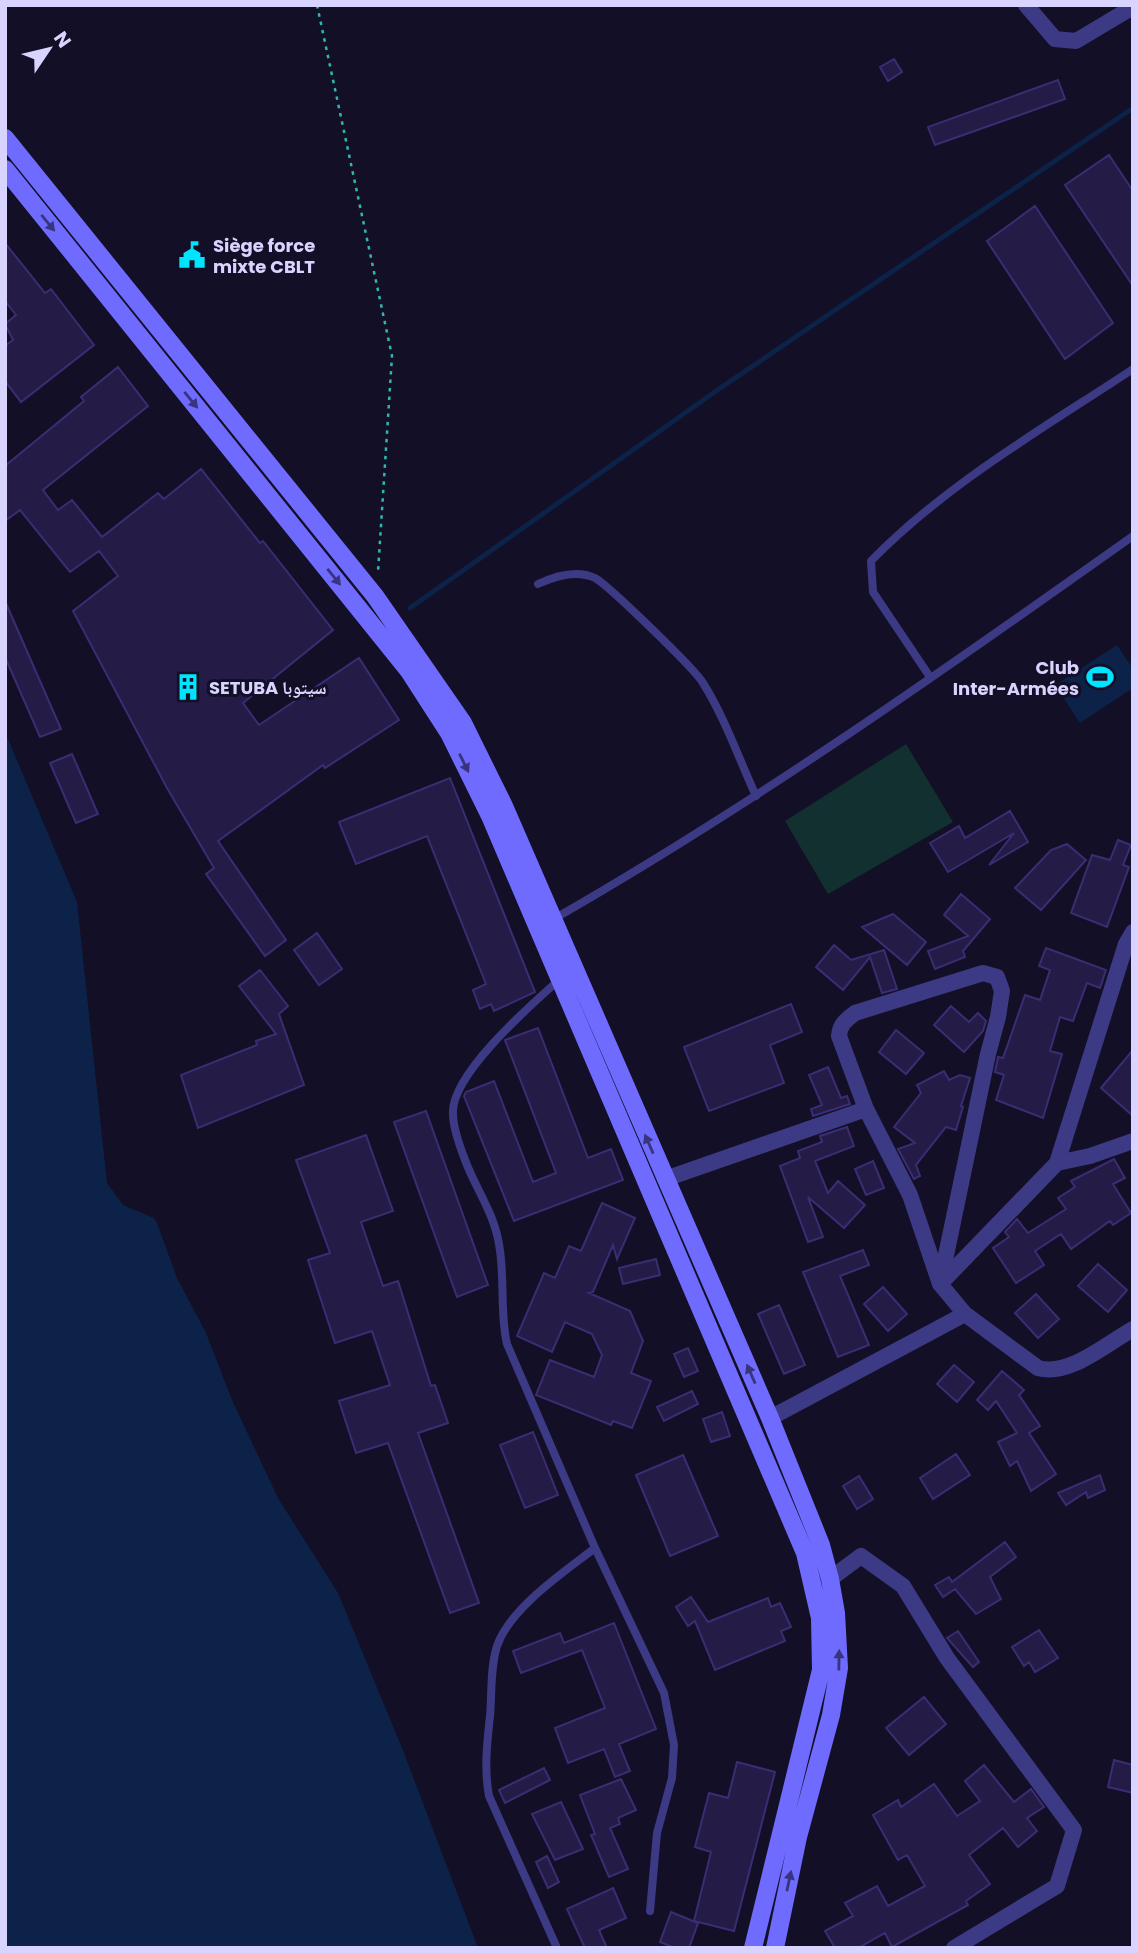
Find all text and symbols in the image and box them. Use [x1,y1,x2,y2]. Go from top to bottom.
north arrow [14,14,84,84]
text: N [47,26,78,53]
one-way arrow [40,214,55,231]
place label: Siège force mixte CBLT [213,233,315,279]
public building icon: Siège force mixte CBLT [177,240,207,270]
one-way arrow [183,390,198,408]
one-way arrow [326,568,341,585]
place label: Club Inter-Armées [953,655,1079,701]
sports icon: Club Inter-Armées [1085,662,1115,692]
building icon: SETUBA سيتوبا [173,672,203,702]
place label: SETUBA سيتوبا [209,675,327,700]
one-way arrow [458,753,469,773]
one-way arrow [643,1134,655,1154]
one-way arrow [745,1364,756,1385]
one-way arrow [833,1648,845,1670]
one-way arrow [783,1870,794,1892]

